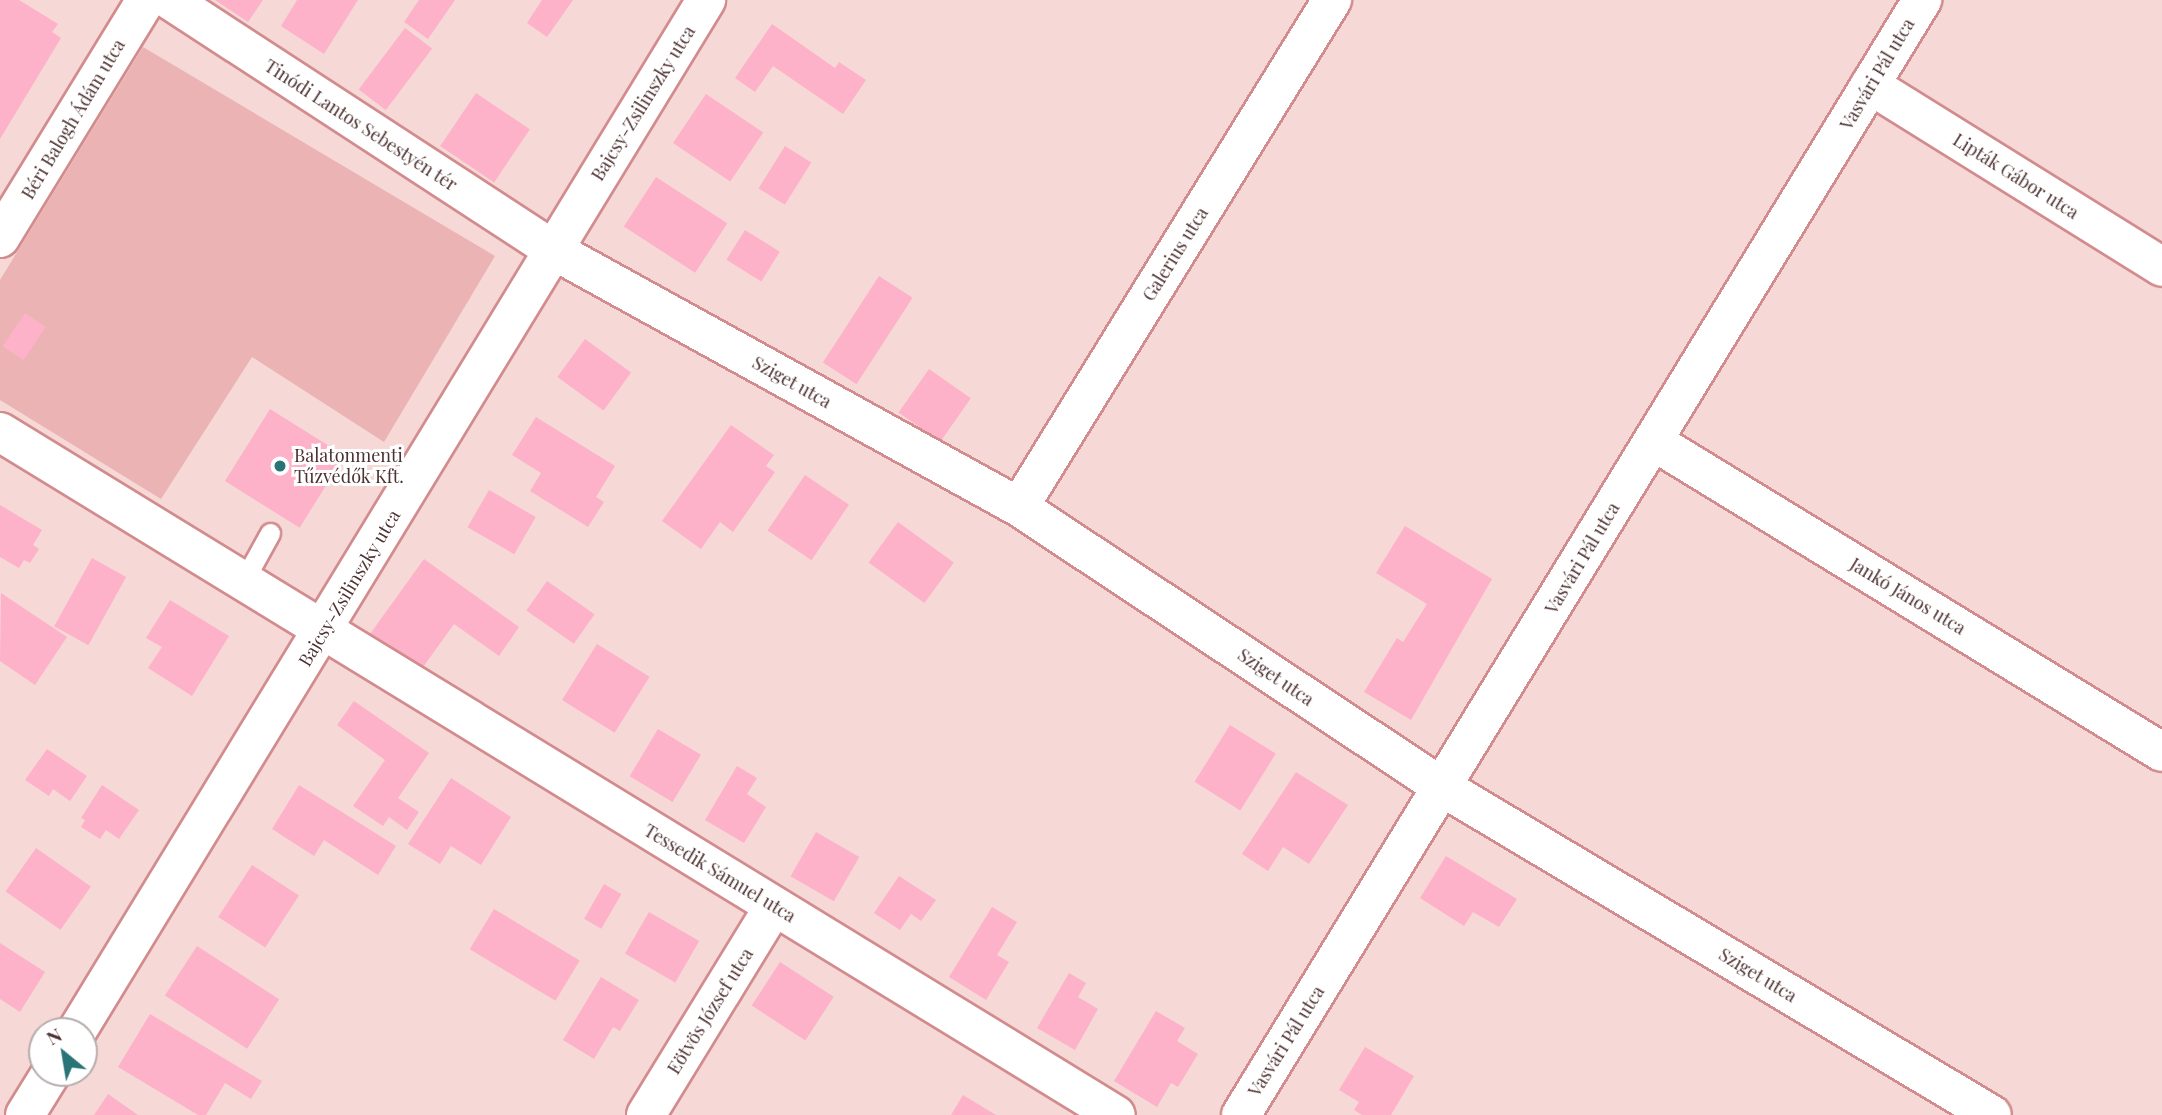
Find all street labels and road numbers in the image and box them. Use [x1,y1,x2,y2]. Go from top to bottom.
street label: Vasvári Pál utca [1835,14,1919,134]
street label: Bajcsy-Zsilinszky utca [586,21,700,185]
street label: Béri Balogh Ádám utca [17,35,129,203]
street label: Tinódi Lantos Sebestyén tér [261,55,461,195]
street label: Lipták Gábor utca [1949,129,2083,223]
street label: Galerius utca [1138,203,1212,305]
street label: Sziget utca [749,351,835,413]
street label: Vasvári Pál utca [1540,498,1624,618]
street label: Bajcsy-Zsilinszky utca [294,506,404,670]
street label: Jankó János utca [1846,553,1970,639]
street label: Sziget utca [1234,644,1318,710]
street label: Tessedik Sámuel utca [640,819,800,927]
street label: Sziget utca [1715,943,1801,1007]
street label: Eötvös József utca [663,944,757,1078]
street label: Vasvári Pál utca [1243,982,1329,1100]

